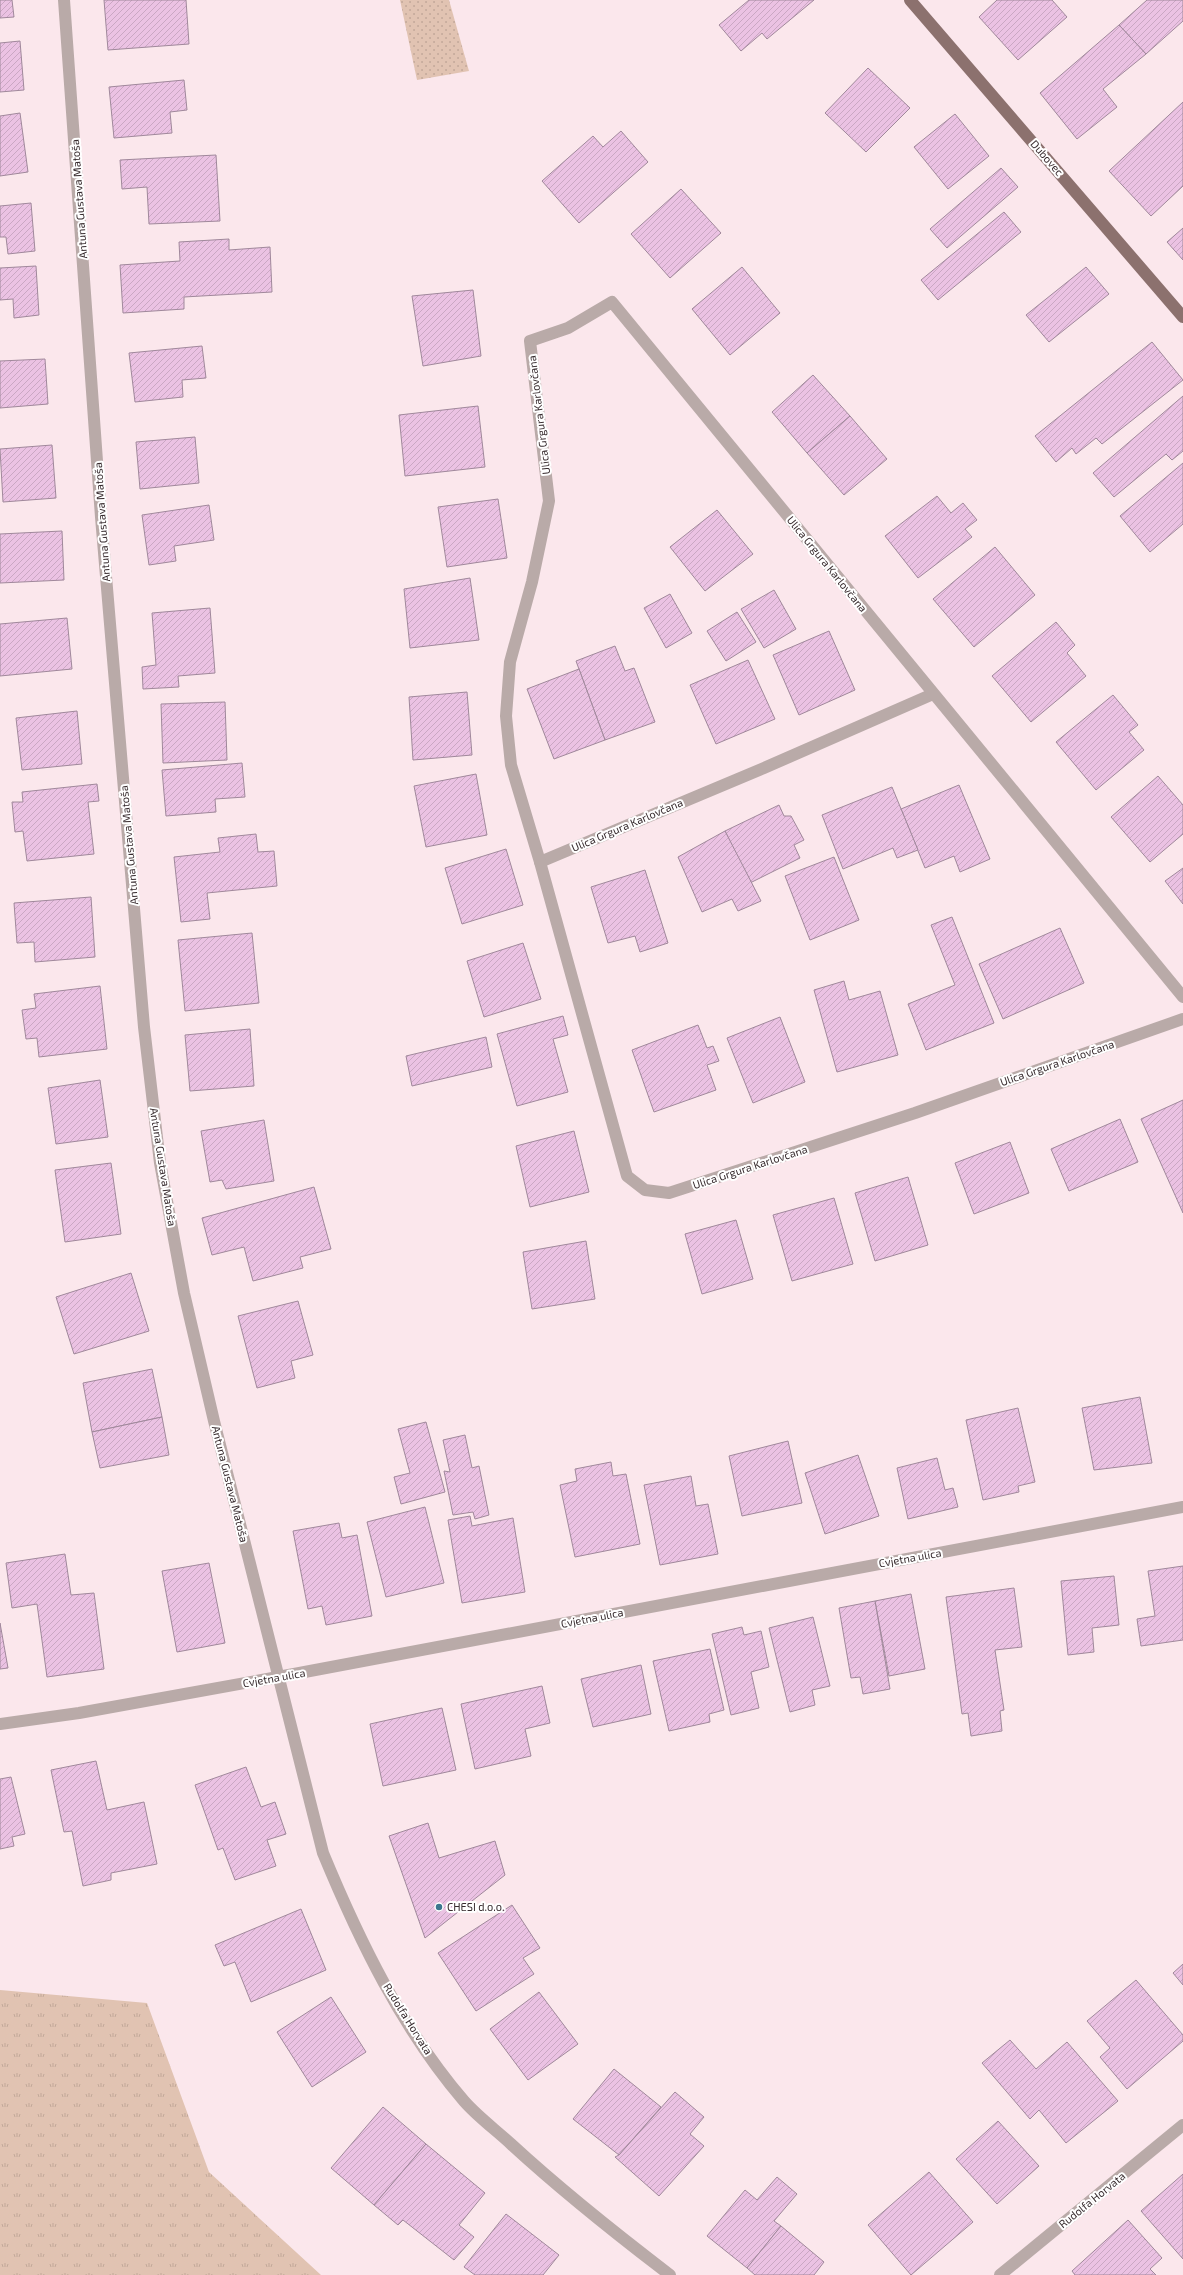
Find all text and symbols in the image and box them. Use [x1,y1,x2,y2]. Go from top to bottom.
street label: Dubovec [1028,137,1066,178]
street label: Antuna Gustava Matoša [68,139,89,259]
street label: Ulica Grgura Karlovčana [525,355,552,475]
street label: Antuna Gustava Matoša [91,462,112,582]
street label: Ulica Grgura Karlovčana [785,513,870,614]
street label: Antuna Gustava Matoša [117,785,140,905]
street label: Ulica Grgura Karlovčana [569,795,684,854]
street label: Ulica Grgura Karlovčana [998,1037,1116,1088]
street label: Antuna Gustava Matoša [148,1107,179,1227]
street label: Ulica Grgura Karlovčana [691,1142,809,1191]
street label: Antuna Gustava Matoša [210,1424,251,1543]
street label: Cvjetna ulica [878,1546,942,1570]
street label: Cvjetna ulica [560,1605,624,1631]
street label: Cvjetna ulica [242,1666,306,1690]
place label: CHESI d.o.o. [447,1900,505,1913]
marker: CHESI d.o.o. [434,1902,444,1912]
street label: Rudolfa Horvata [381,1981,436,2057]
street label: Rudolfa Horvata [1056,2169,1127,2230]

